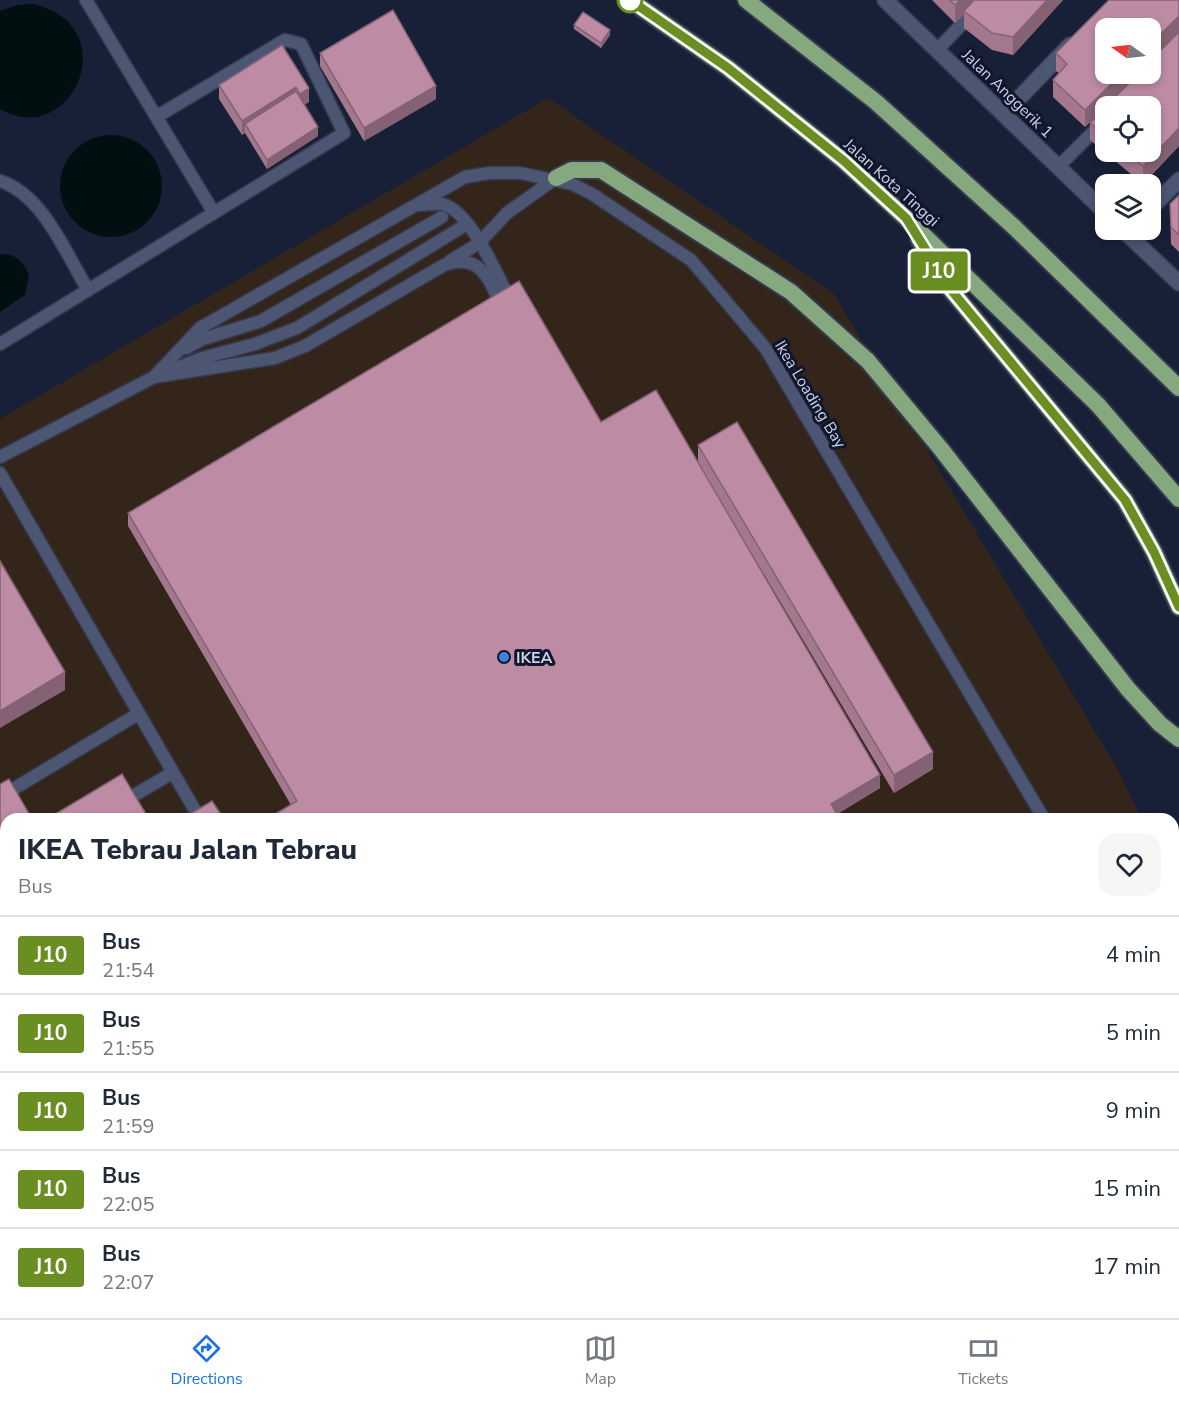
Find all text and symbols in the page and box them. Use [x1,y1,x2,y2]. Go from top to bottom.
unlabelled marker [617,0,643,13]
north arrow [1095,18,1161,84]
map controls [1095,18,1161,240]
street label: Jalan Anggerik 1 [956,44,1058,143]
button: locate [1095,96,1161,162]
street label: Jalan Kota Tinggi [838,133,944,232]
button: layers [1095,174,1161,240]
line badge: J10 [904,252,974,290]
text: J10 [923,257,955,285]
street label: Ikea Loading Bay [769,337,851,453]
place label: IKEA [516,647,552,669]
marker: IKEA [497,650,511,664]
text: IKEA Tebrau Jalan Tebrau [18,831,357,869]
button: heart [1098,833,1161,896]
text: Bus [18,873,52,900]
text: Bus [102,927,141,957]
text: 4 min [1106,940,1161,970]
text: J10 [35,941,67,969]
text: 21:54 [102,957,155,984]
text: Bus [102,1005,141,1035]
text: 5 min [1106,1018,1161,1048]
text: J10 [35,1019,67,1047]
text: 21:55 [102,1035,155,1062]
text: Bus [102,1083,141,1113]
text: 9 min [1106,1096,1161,1126]
text: J10 [35,1097,67,1125]
text: 21:59 [102,1113,155,1140]
text: Bus [102,1161,141,1191]
text: 15 min [1093,1174,1161,1204]
text: J10 [35,1175,67,1203]
text: 22:05 [102,1191,155,1218]
text: Bus [102,1239,141,1269]
text: 17 min [1093,1252,1161,1282]
text: J10 [35,1253,67,1281]
text: 22:07 [102,1269,155,1296]
tab: Directions [171,1332,243,1390]
tab: Map [584,1332,617,1390]
tab: Tickets [958,1332,1008,1390]

